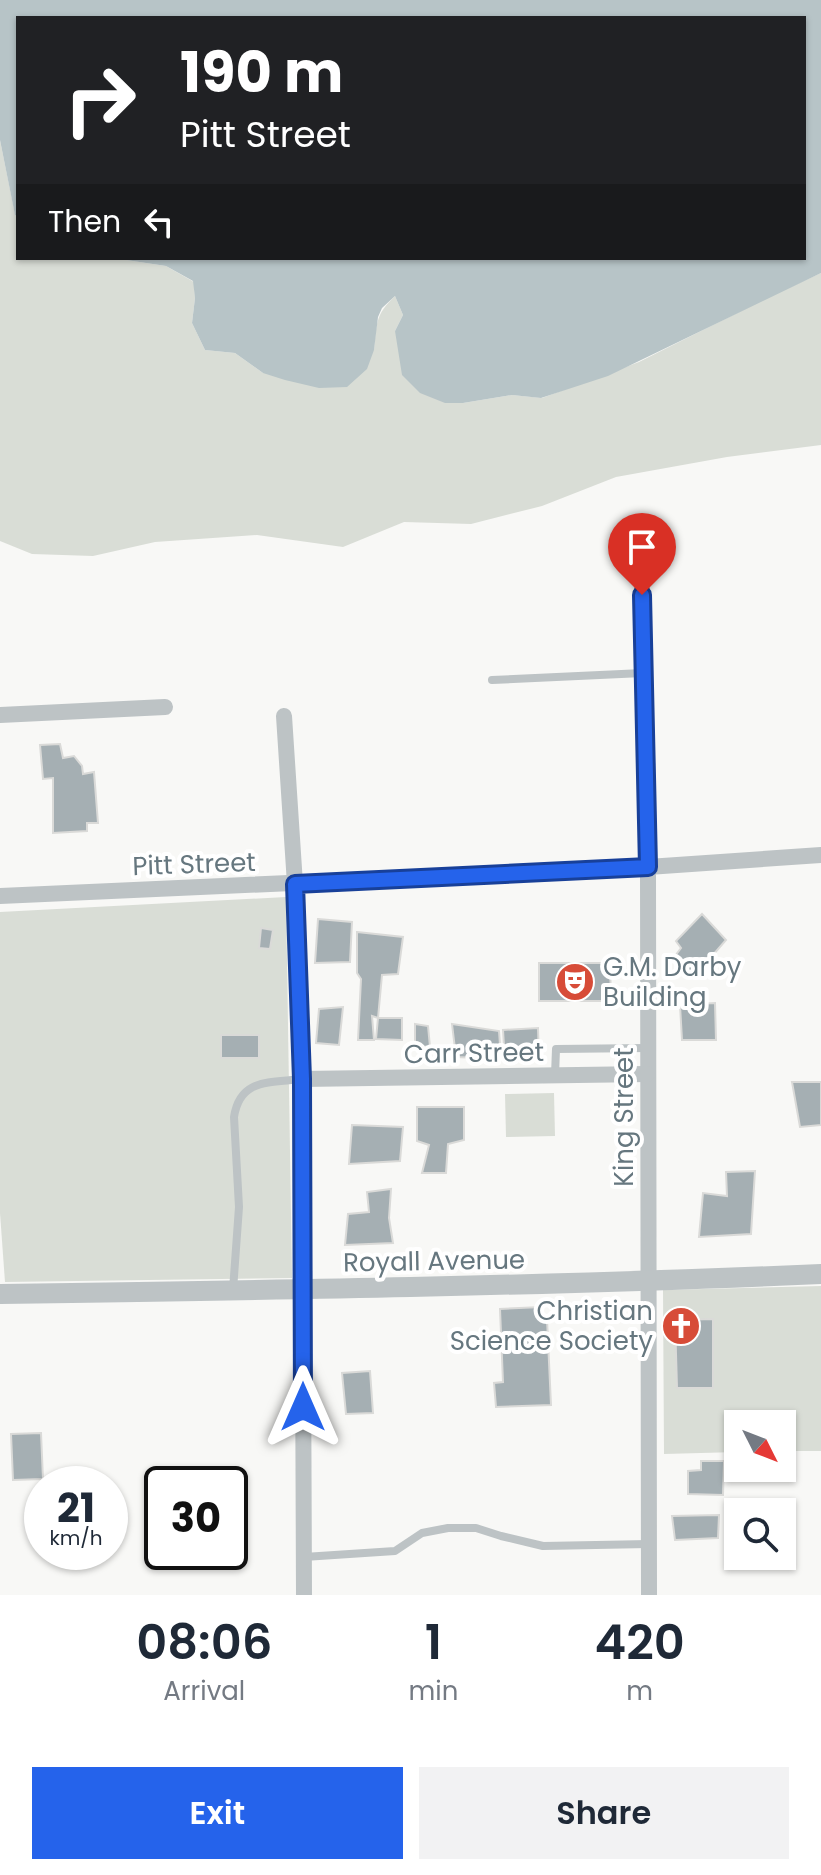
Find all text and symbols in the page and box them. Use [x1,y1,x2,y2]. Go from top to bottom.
text: 190 m [180,33,343,112]
icon: right [48,48,152,152]
text: Pitt Street [180,109,351,160]
text: Then [48,200,121,243]
icon: left [137,200,181,244]
pin [608,513,676,595]
icon: arrive [620,525,664,569]
street label: Pitt Street [132,844,256,884]
place label: G.M. Darby Building [603,949,742,1015]
theatre icon: G.M. Darby Building [554,961,596,1003]
street label: Carr Street [404,1034,544,1072]
street label: King Street [606,1047,642,1187]
street label: Royall Avenue [343,1241,525,1281]
place label: Christian Science Society [450,1293,653,1359]
church icon: Christian Science Society [660,1305,702,1347]
position arrow [261,1365,345,1449]
north arrow [724,1410,796,1482]
map controls [724,1410,796,1570]
speed limit sign: 30 [144,1466,248,1570]
text: 21 [57,1480,95,1536]
button: search [724,1498,796,1570]
text: km/h [49,1524,103,1552]
text: 08:06 [136,1609,272,1676]
text: 1 [425,1609,442,1676]
text: 420 [595,1609,685,1676]
text: Arrival [163,1673,245,1709]
text: min [409,1673,458,1709]
text: m [626,1673,653,1709]
button: Exit [32,1767,403,1859]
button: Share [419,1767,789,1859]

